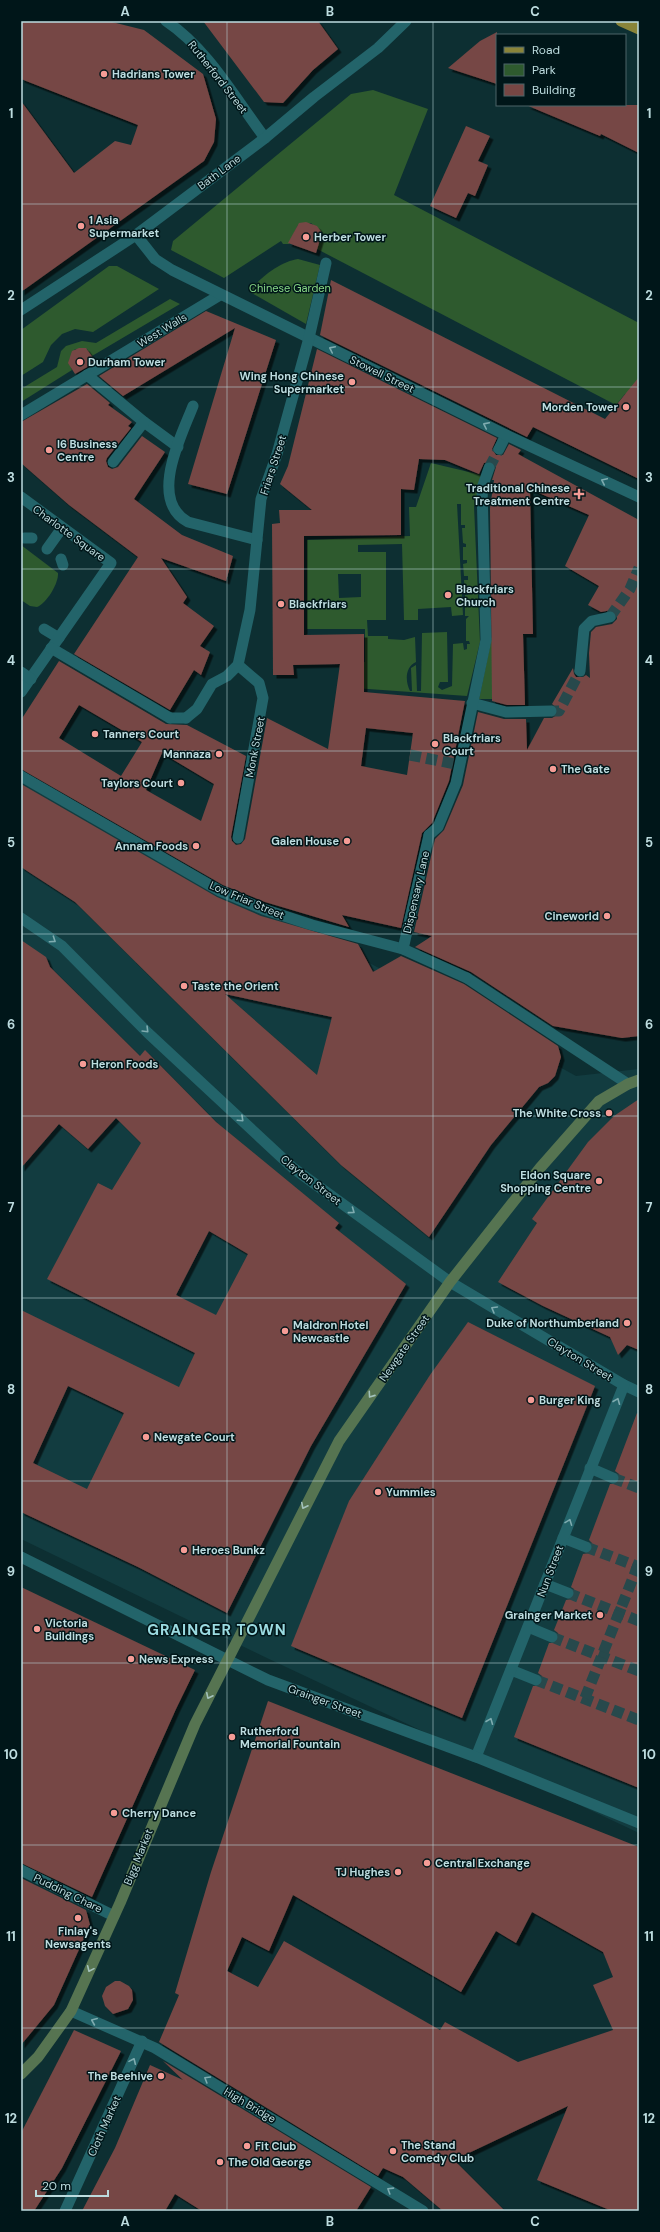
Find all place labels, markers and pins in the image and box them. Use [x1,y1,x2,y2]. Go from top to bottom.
place label: Hadrians Tower [112,67,195,81]
marker: Hadrians Tower [99,69,109,79]
place label: 1 Asia Supermarket [89,213,159,240]
marker: 1 Asia Supermarket [76,221,86,231]
place label: Herber Tower [314,230,386,244]
marker: Herber Tower [301,232,311,242]
place label: Durham Tower [88,355,166,369]
marker: Durham Tower [75,357,85,367]
place label: Wing Hong Chinese Supermarket [240,369,344,396]
marker: Wing Hong Chinese Supermarket [347,377,357,387]
place label: Morden Tower [542,400,618,414]
marker: Morden Tower [621,402,631,412]
place label: I6 Business Centre [57,437,117,464]
marker: I6 Business Centre [44,445,54,455]
place label: Traditional Chinese Treatment Centre [466,481,570,508]
marker: Traditional Chinese Treatment Centre [573,488,585,500]
place label: Blackfriars Church [456,582,514,609]
marker: Blackfriars Church [443,590,453,600]
place label: Blackfriars [289,597,347,611]
marker: Blackfriars [276,599,286,609]
place label: Tanners Court [103,727,179,741]
marker: Tanners Court [90,729,100,739]
place label: Blackfriars Court [443,731,501,758]
marker: Blackfriars Court [430,739,440,749]
place label: Mannaza [163,747,211,761]
marker: Mannaza [214,749,224,759]
place label: The Gate [561,762,610,776]
marker: The Gate [548,764,558,774]
place label: Taylors Court [101,776,173,790]
marker: Taylors Court [176,778,186,788]
place label: Galen House [271,834,339,848]
marker: Galen House [342,836,352,846]
place label: Annam Foods [115,839,188,853]
marker: Annam Foods [191,841,201,851]
place label: Cineworld [544,909,599,923]
marker: Cineworld [602,911,612,921]
place label: Taste the Orient [192,979,279,993]
marker: Taste the Orient [179,981,189,991]
place label: Heron Foods [91,1057,158,1071]
marker: Heron Foods [78,1059,88,1069]
place label: The White Cross [513,1106,601,1120]
marker: The White Cross [604,1108,614,1118]
place label: Eldon Square Shopping Centre [500,1168,591,1195]
marker: Eldon Square Shopping Centre [594,1176,604,1186]
place label: Duke of Northumberland [486,1316,619,1330]
place label: Maldron Hotel Newcastle [293,1318,368,1345]
marker: Duke of Northumberland [622,1318,632,1328]
marker: Maldron Hotel Newcastle [280,1326,290,1336]
place label: Burger King [539,1393,601,1407]
marker: Burger King [526,1395,536,1405]
place label: Newgate Court [154,1430,235,1444]
marker: Newgate Court [141,1432,151,1442]
place label: Yummies [386,1485,436,1499]
marker: Yummies [373,1487,383,1497]
place label: Heroes Bunkz [192,1543,265,1557]
marker: Heroes Bunkz [179,1545,189,1555]
place label: Grainger Market [505,1608,592,1622]
marker: Grainger Market [595,1610,605,1620]
place label: Victoria Buildings [45,1616,94,1643]
marker: Victoria Buildings [32,1624,42,1634]
place label: News Express [139,1652,214,1666]
marker: News Express [126,1654,136,1664]
place label: Rutherford Memorial Fountain [240,1724,340,1751]
marker: Rutherford Memorial Fountain [227,1732,237,1742]
place label: Cherry Dance [122,1806,196,1820]
marker: Cherry Dance [109,1808,119,1818]
place label: Central Exchange [435,1856,530,1870]
marker: Central Exchange [422,1858,432,1868]
place label: TJ Hughes [335,1865,390,1879]
marker: TJ Hughes [393,1867,403,1877]
marker: Finlay's Newsagents [73,1913,83,1923]
place label: Finlay's Newsagents [45,1924,111,1951]
place label: The Beehive [88,2069,153,2083]
marker: The Beehive [156,2071,166,2081]
place label: The Stand Comedy Club [401,2138,474,2165]
place label: Fit Club [255,2139,297,2153]
marker: Fit Club [242,2141,252,2151]
marker: The Stand Comedy Club [388,2146,398,2156]
place label: The Old George [228,2155,312,2169]
marker: The Old George [215,2157,225,2167]

